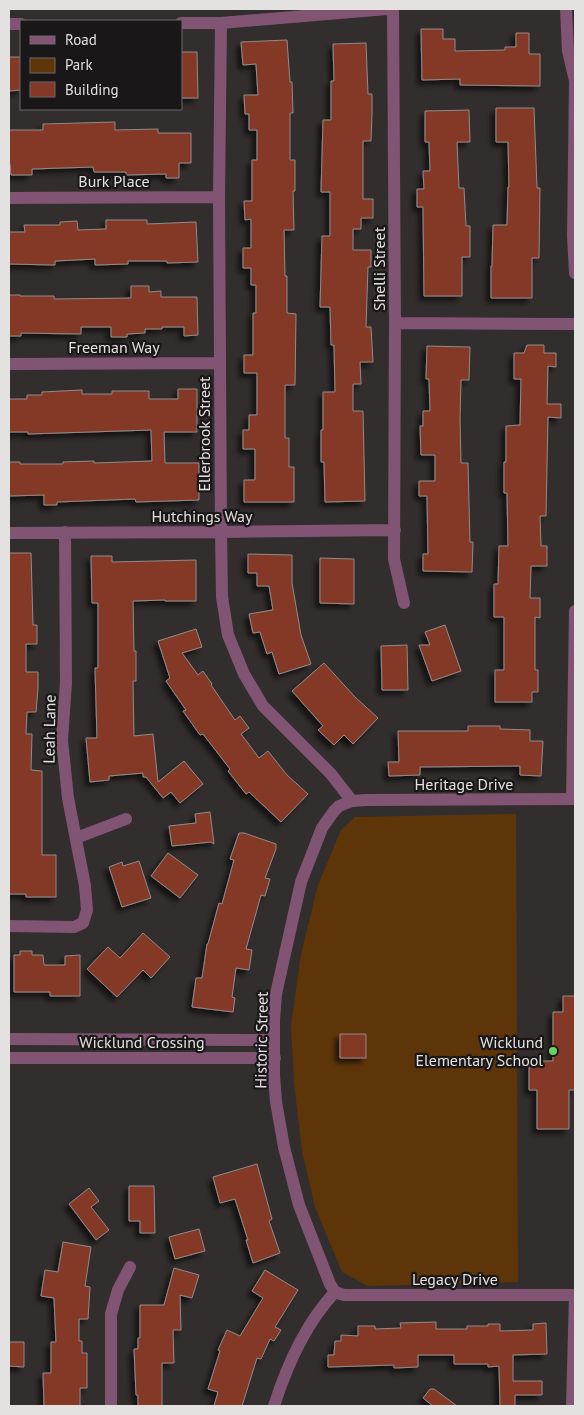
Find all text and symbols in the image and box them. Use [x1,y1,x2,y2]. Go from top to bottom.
legend [20,20,182,110]
text: Road [65,30,97,49]
text: Park [65,55,93,74]
text: Building [65,80,119,99]
street label: Burk Place [78,171,150,191]
street label: Shelli Street [369,226,389,311]
street label: Freeman Way [68,337,160,357]
street label: Ellerbrook Street [194,376,214,492]
street label: Hutchings Way [152,506,253,526]
street label: Leah Lane [38,694,60,764]
street label: Heritage Drive [415,774,513,794]
street label: Historic Street [250,991,272,1089]
street label: Wicklund Crossing [79,1032,205,1052]
place label: Wicklund Elementary School [416,1032,543,1070]
marker: Wicklund Elementary School [547,1045,559,1057]
street label: Legacy Drive [412,1269,498,1289]

